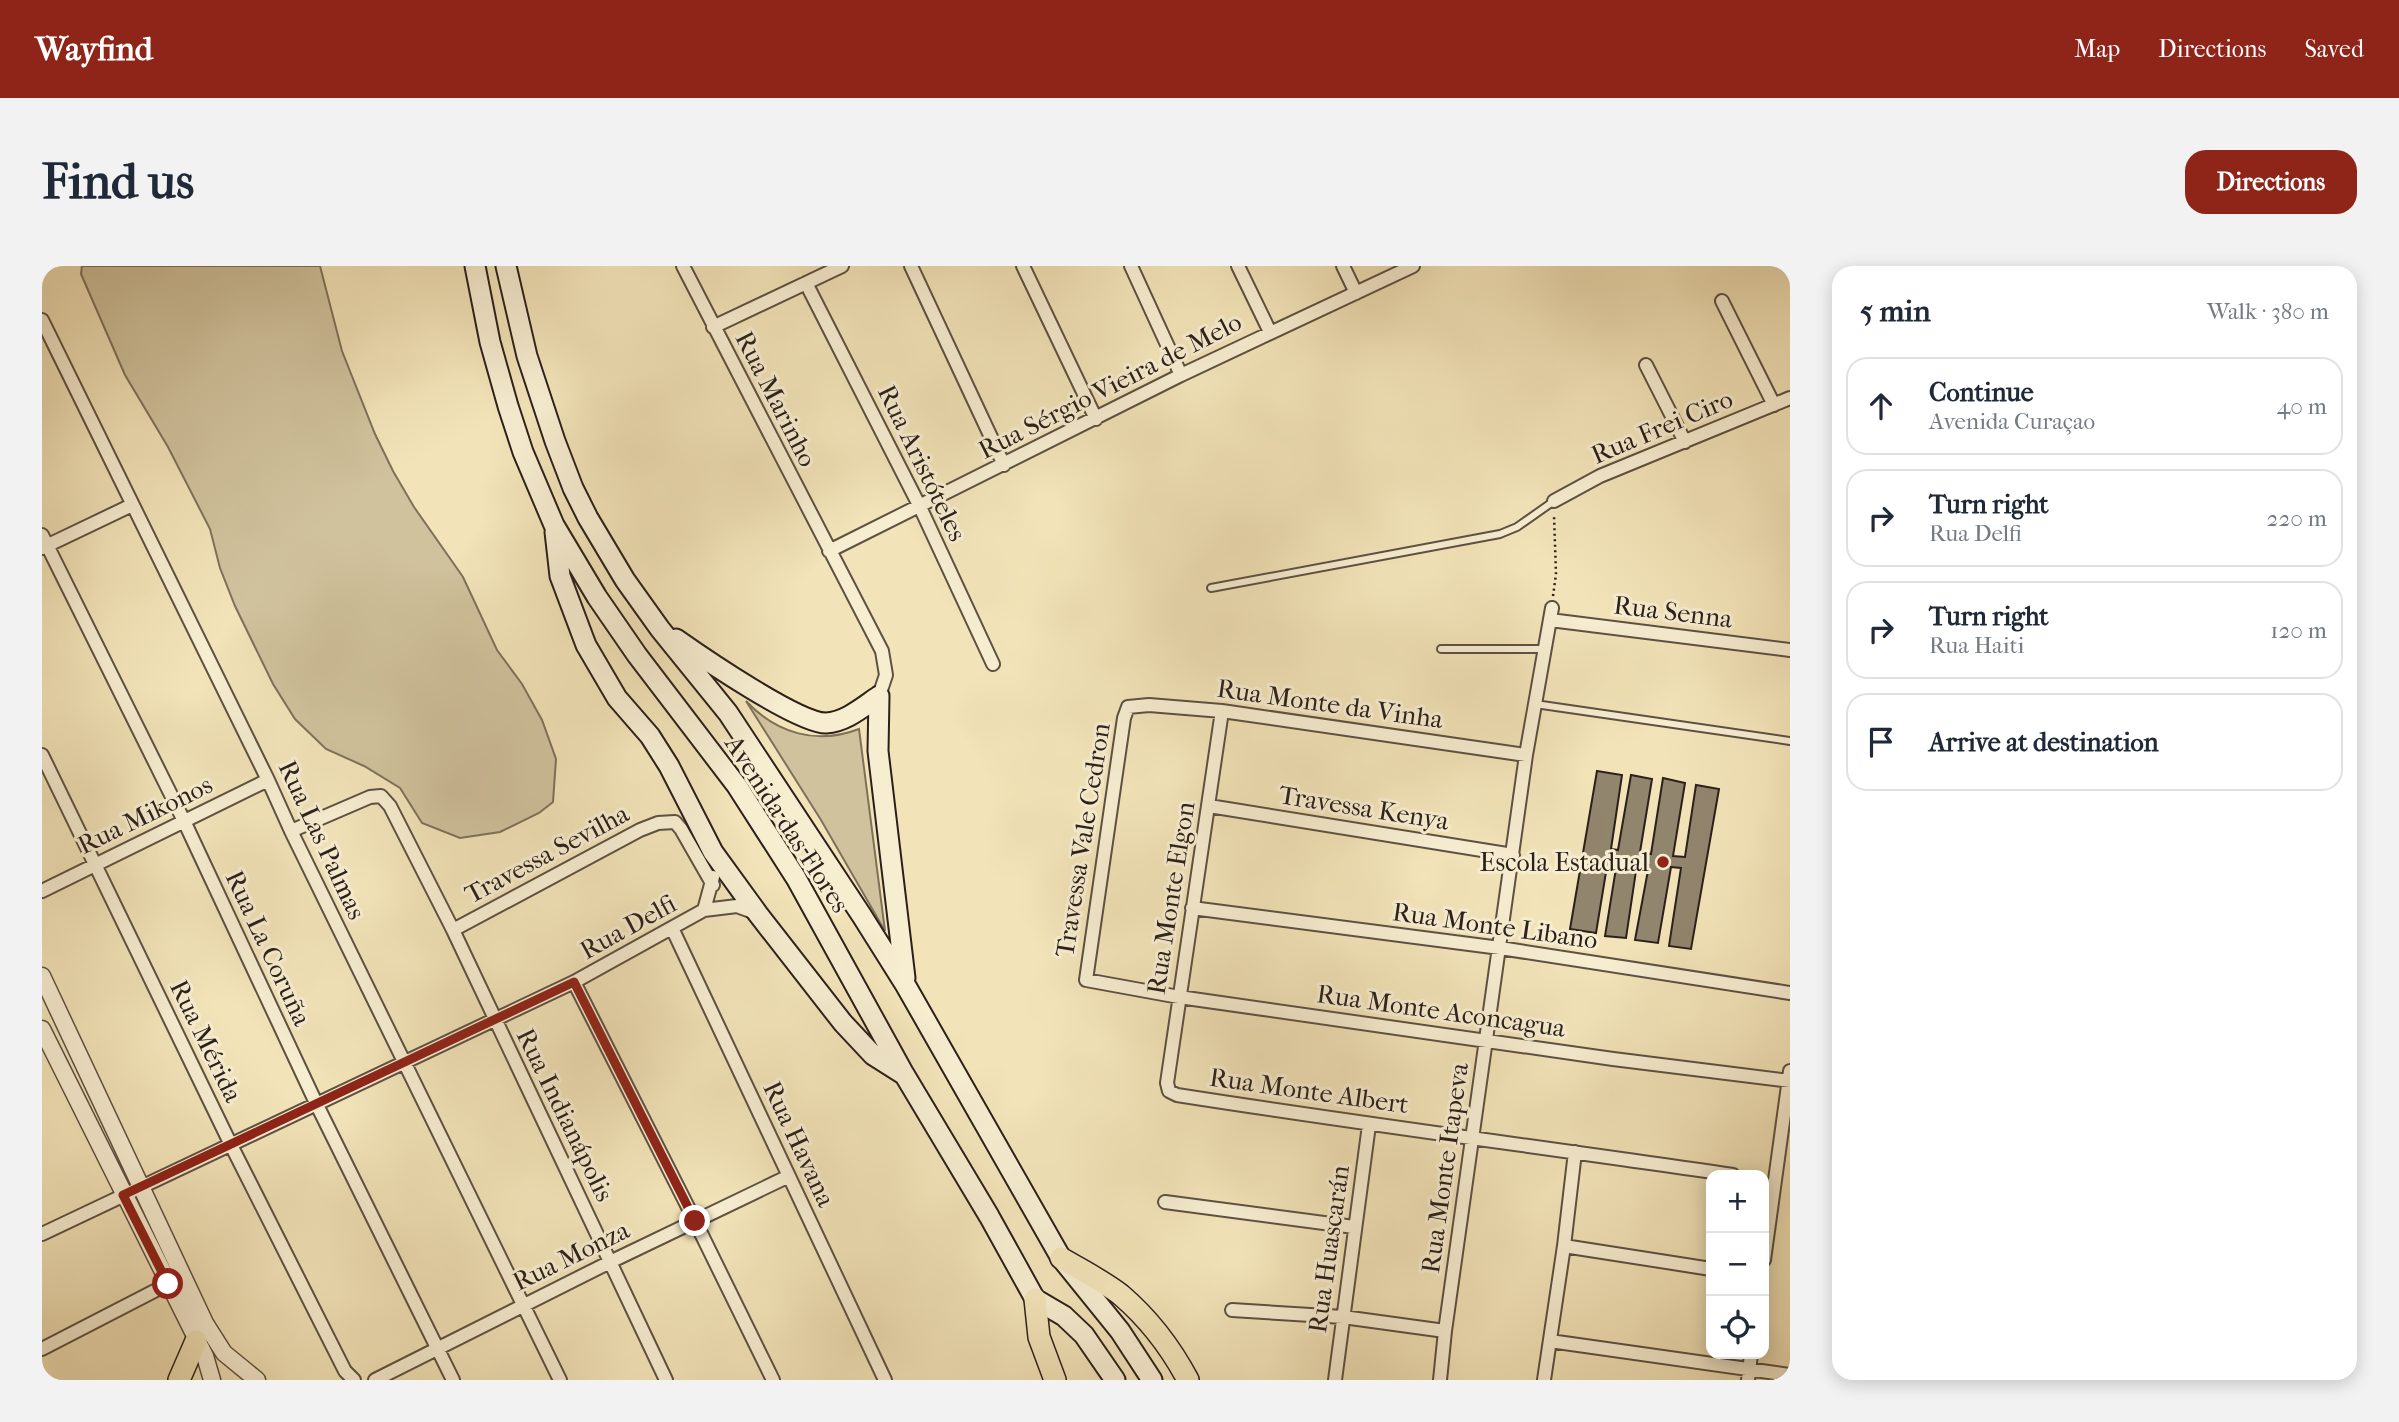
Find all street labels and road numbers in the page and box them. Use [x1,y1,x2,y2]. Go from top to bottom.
street label: Rua Sérgio Vieira de Melo [973,306,1247,466]
street label: Rua Marinho [729,326,823,472]
street label: Rua Aristóteles [871,380,973,546]
street label: Rua Frei Ciro [1587,383,1737,471]
street label: Rua Senna [1612,589,1735,635]
street label: Rua Monte da Vinha [1215,673,1446,735]
street label: Travessa Vale Cedron [1049,721,1117,959]
street label: Avenida das Flores [718,729,856,918]
street label: Rua Las Palmas [272,756,372,924]
street label: Rua Mikonos [73,769,217,861]
street label: Travessa Kenya [1277,779,1452,837]
street label: Travessa Sevilha [460,797,635,910]
street label: Rua Monte Elgon [1140,799,1202,997]
street label: Rua La Coruña [219,866,318,1031]
street label: Rua Delfi [575,888,681,966]
street label: Rua Monte Libano [1390,896,1600,956]
street label: Rua Mérida [163,975,249,1108]
street label: Rua Monte Aconcagua [1315,978,1568,1044]
street label: Rua Indianápolis [510,1024,620,1206]
street label: Rua Monte Itapeva [1415,1060,1475,1275]
street label: Rua Monte Albert [1207,1062,1411,1120]
street label: Rua Havana [756,1076,842,1213]
street label: Rua Huascarán [1302,1163,1356,1335]
street label: Rua Monza [508,1214,635,1298]

